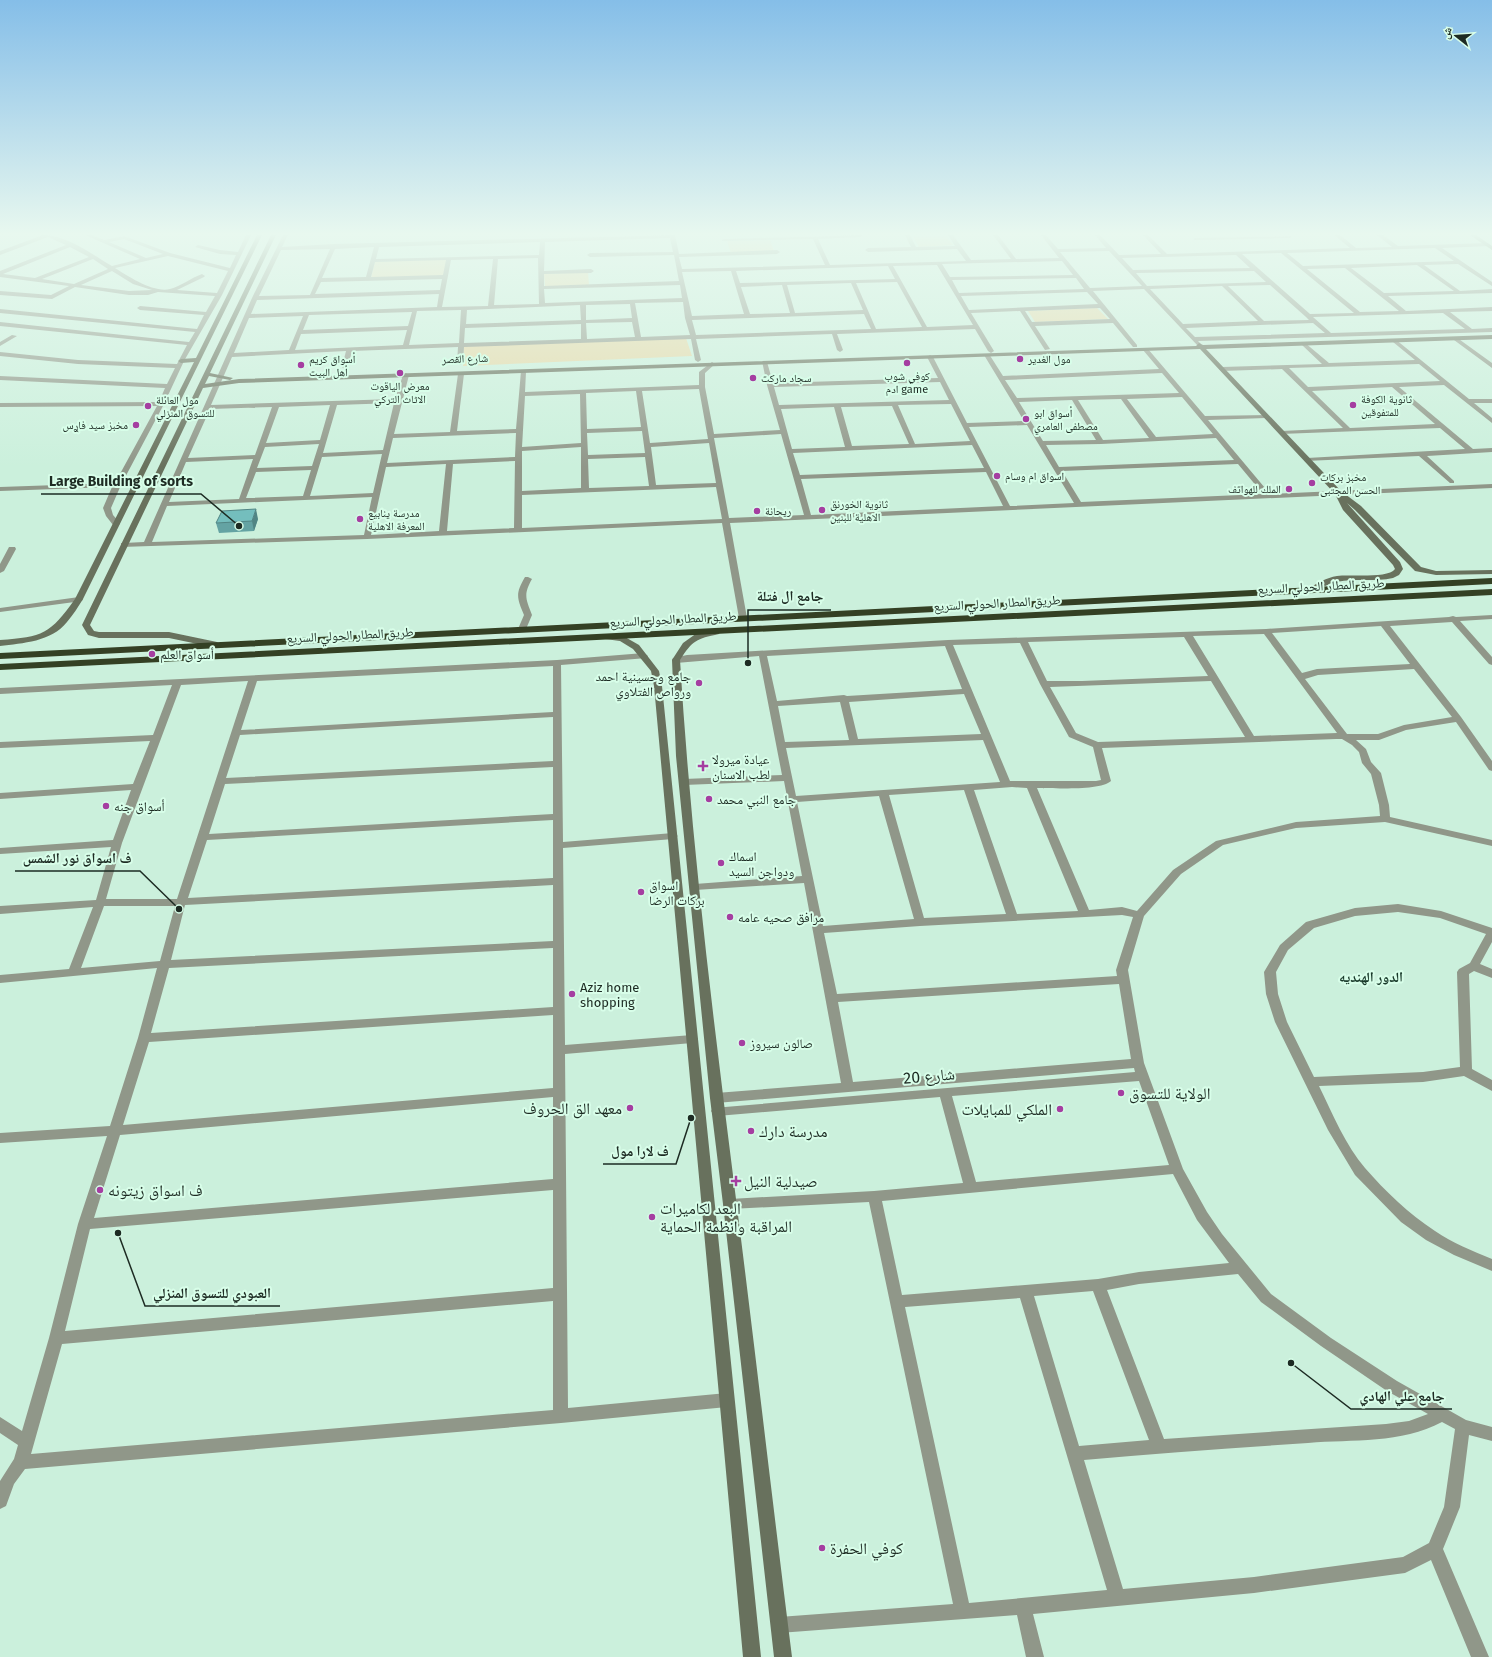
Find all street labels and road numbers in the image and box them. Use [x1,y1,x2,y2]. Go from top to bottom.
street label: شارع القصر [441,352,488,366]
street label: طريق المطار الحولي السريع [1257,575,1385,600]
street label: طريق المطار الحولي السريع [933,592,1061,617]
street label: طريق المطار الحولي السريع [609,608,737,633]
street label: طريق المطار الحولي السريع [286,624,414,649]
street label: شارع 20 [903,1064,956,1089]

